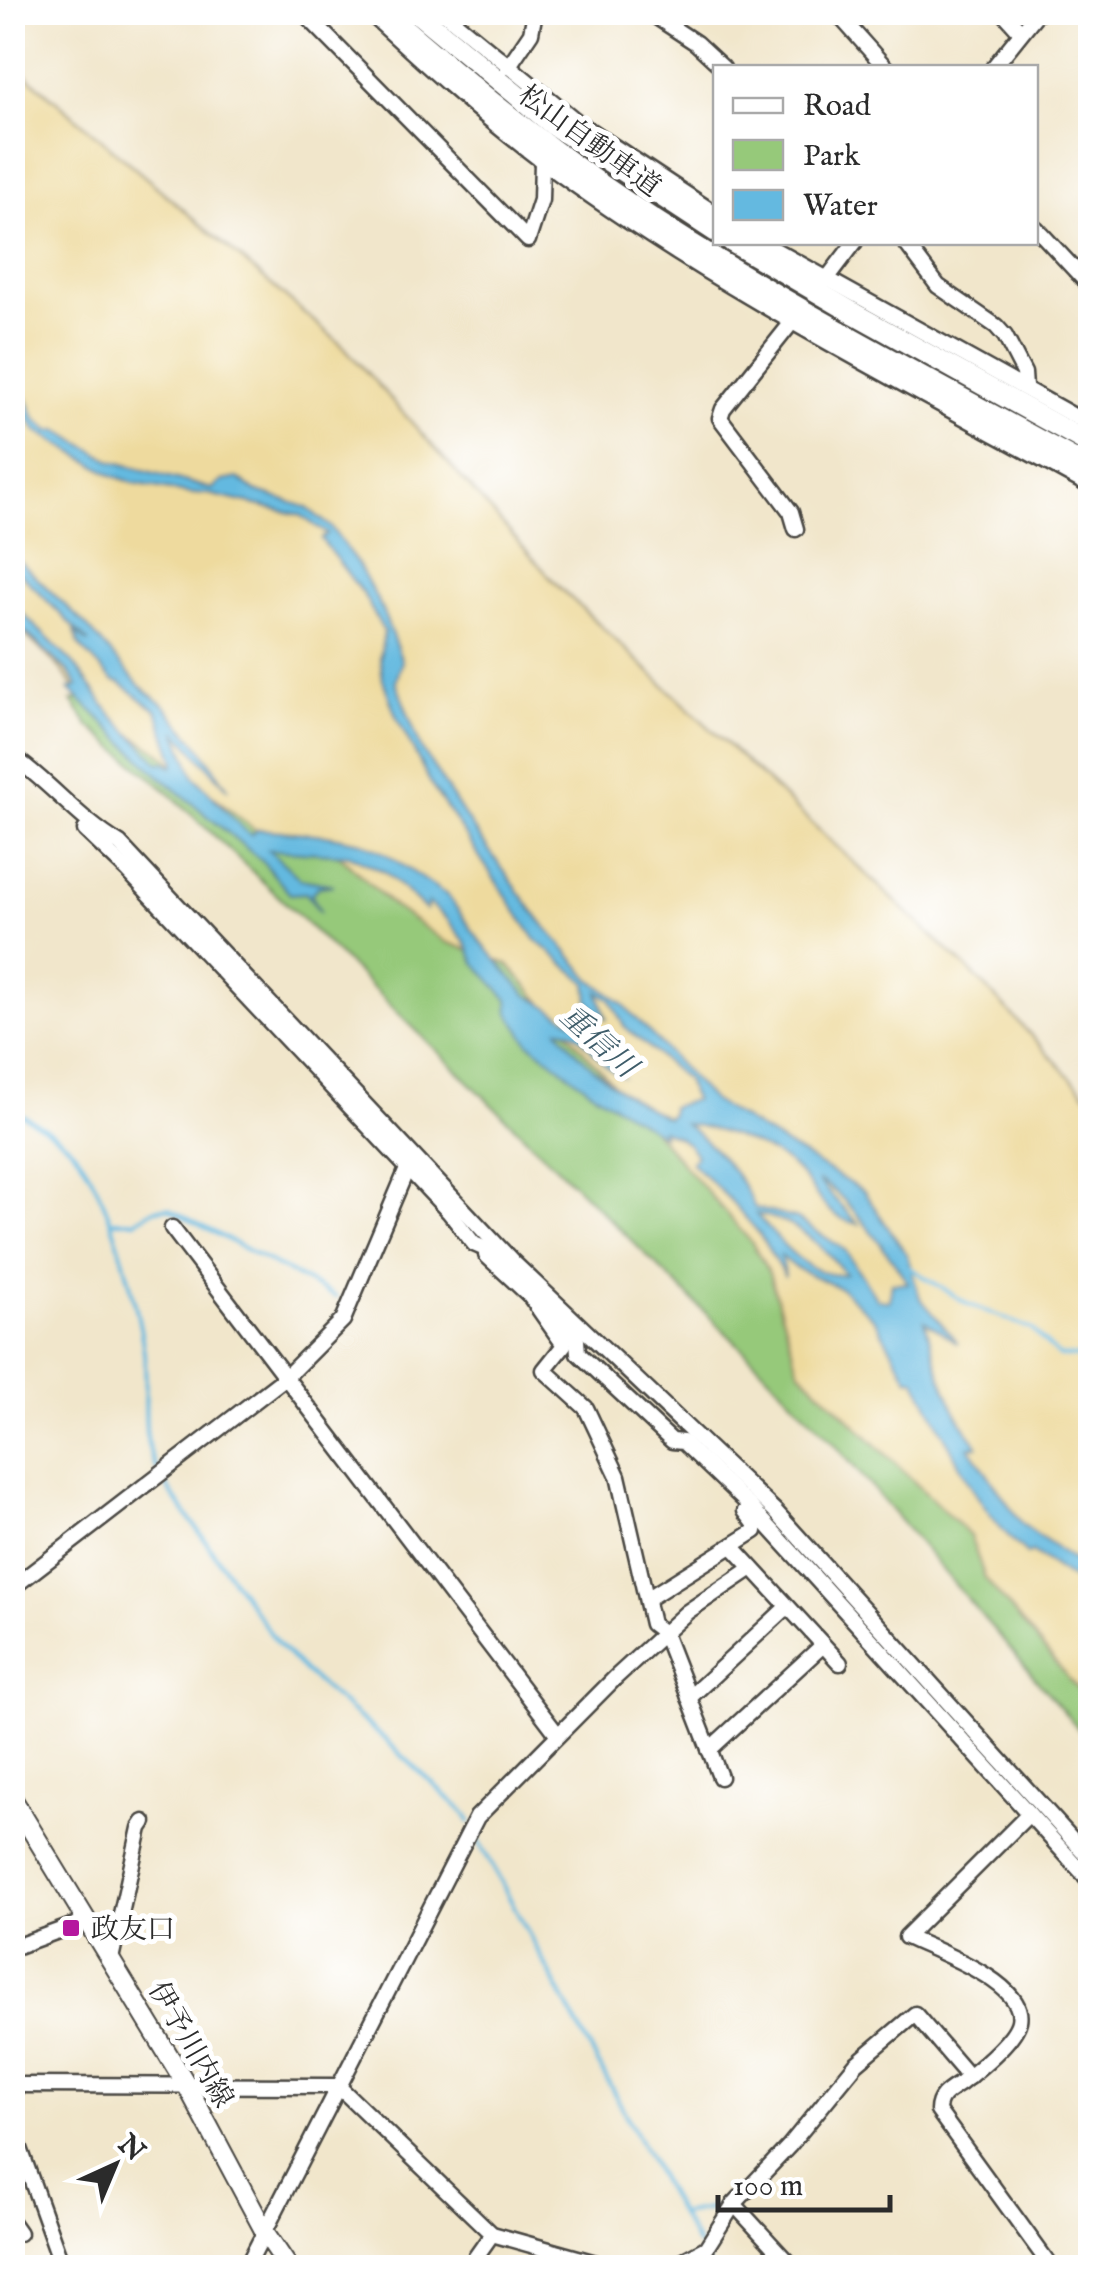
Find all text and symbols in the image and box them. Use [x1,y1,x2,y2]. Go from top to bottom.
legend [713,65,1038,245]
street label: 松山自動車道 [510,78,667,206]
text: Road [803,88,872,126]
text: Park [803,138,861,176]
text: Water [803,188,878,226]
water label: 重信川 [552,998,646,1089]
place label: 政友口 [91,1913,175,1948]
marker: 政友口 [60,1917,82,1939]
street label: 伊予川内線 [140,1976,240,2115]
north arrow [65,2115,165,2215]
text: N [109,2127,152,2170]
scale bar [718,2150,890,2212]
text: 100 m [733,2168,803,2206]

